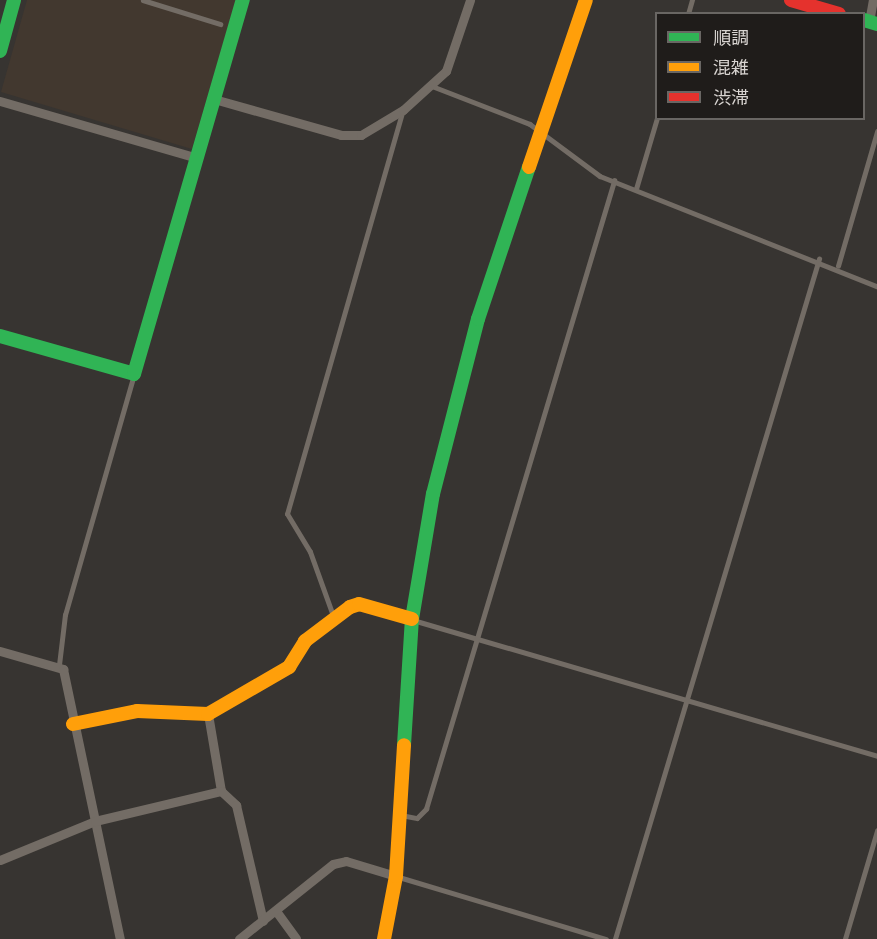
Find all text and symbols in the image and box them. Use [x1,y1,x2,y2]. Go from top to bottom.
legend [655,12,865,120]
text: 順調 [713,26,749,51]
text: 混雑 [713,56,749,81]
text: 渋滞 [713,86,749,111]

